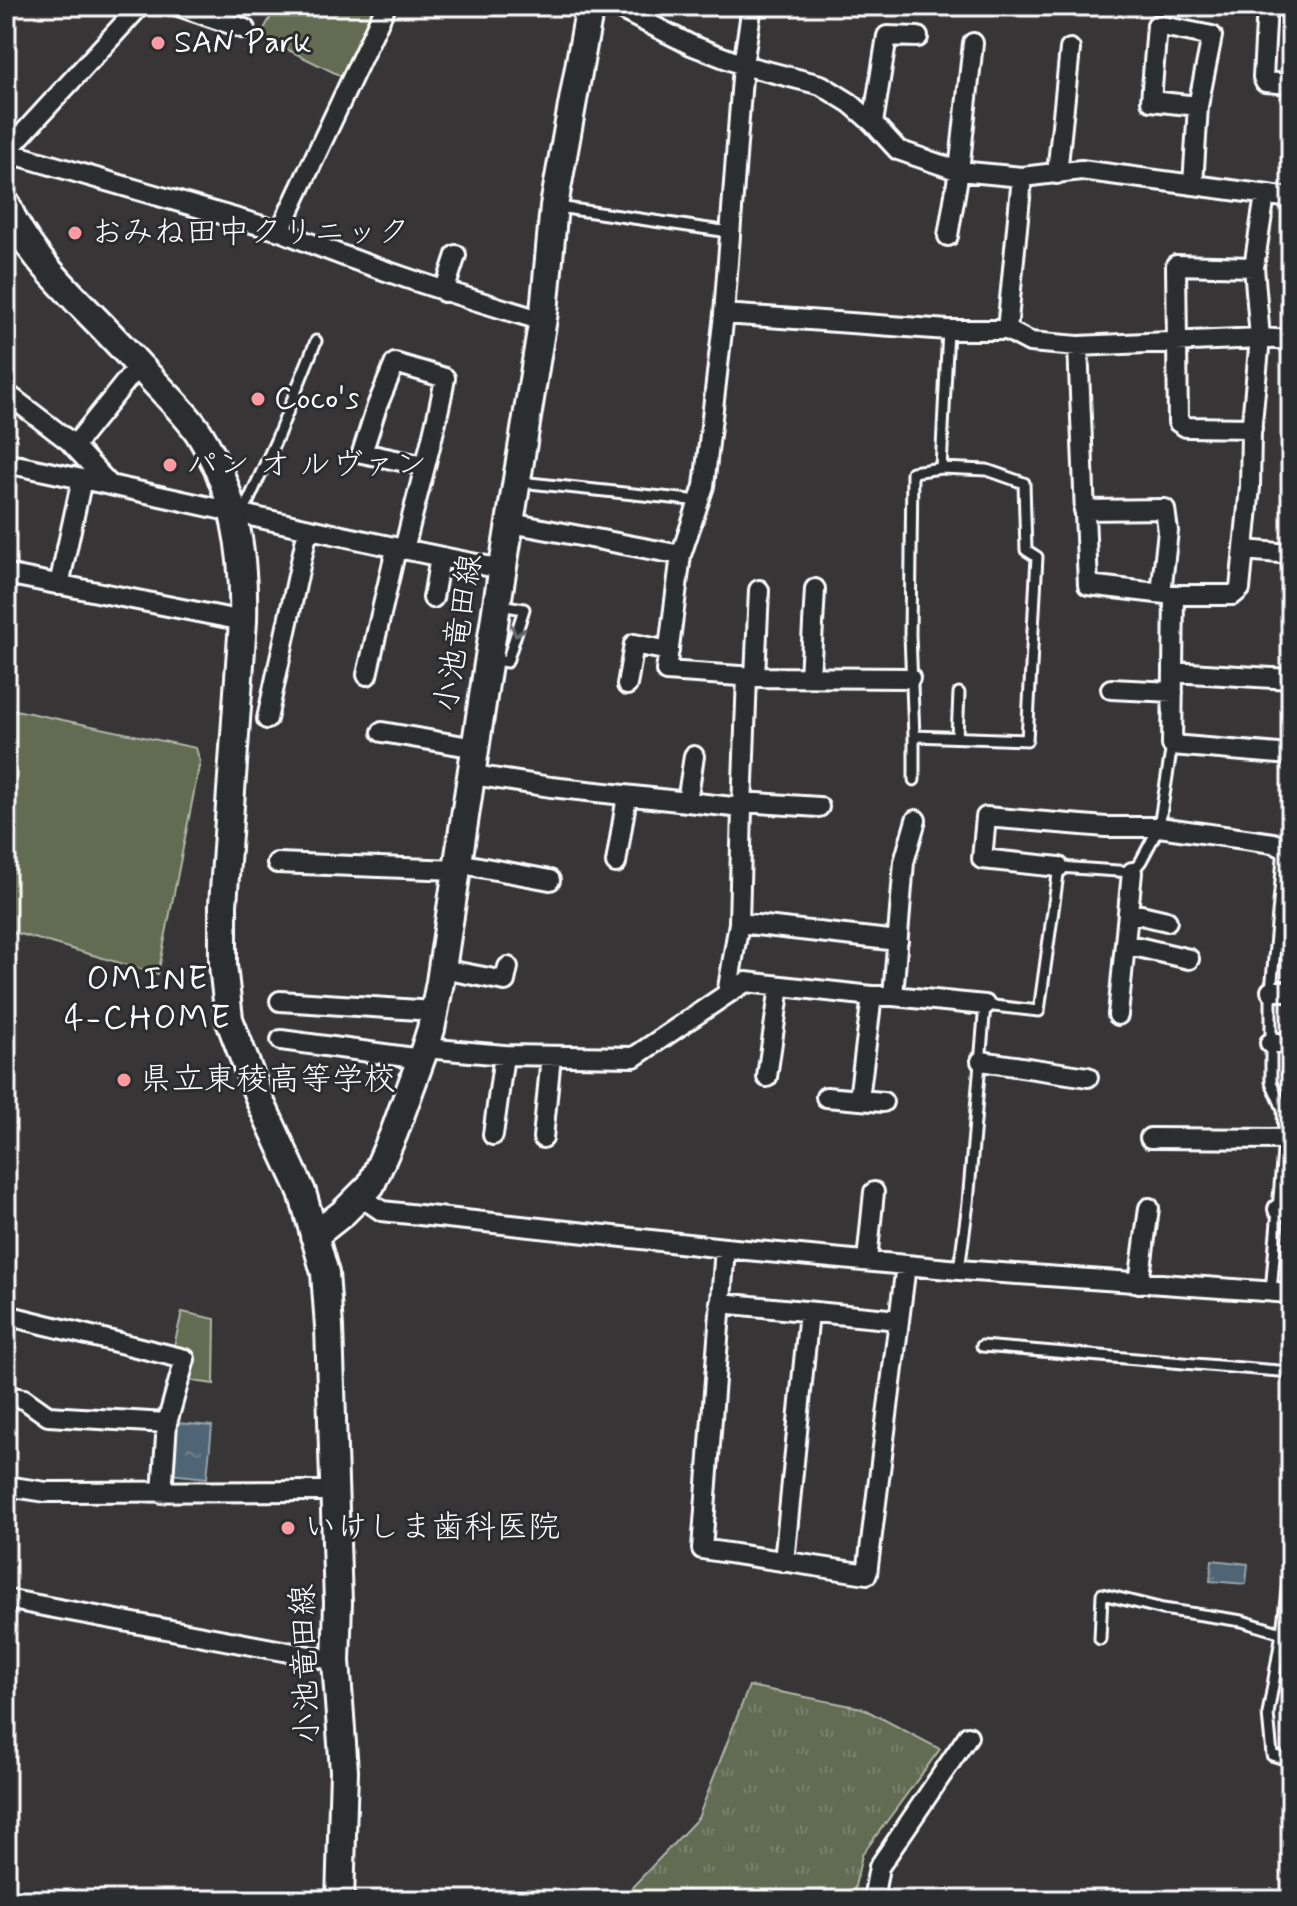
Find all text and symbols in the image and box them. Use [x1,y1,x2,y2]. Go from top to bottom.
place label: SAN Park [174,22,311,64]
marker: SAN Park [149,34,167,52]
place label: おみね田中クリニック [91,212,410,254]
marker: おみね田中クリニック [66,224,84,242]
place label: Coco's [274,378,359,420]
marker: Coco's [249,390,267,408]
place label: パン オ ルヴァン [186,444,427,486]
marker: パン オ ルヴァン [161,456,179,474]
street label: 小池竜田線 [426,551,492,715]
one-way arrow [510,623,526,637]
district label: OMINE 4-CHOME [64,957,232,1041]
place label: 県立東稜高等学校 [140,1059,396,1101]
marker: 県立東稜高等学校 [115,1071,133,1089]
place label: いけしま歯科医院 [304,1507,560,1549]
marker: いけしま歯科医院 [279,1519,297,1537]
street label: 小池竜田線 [282,1583,330,1745]

